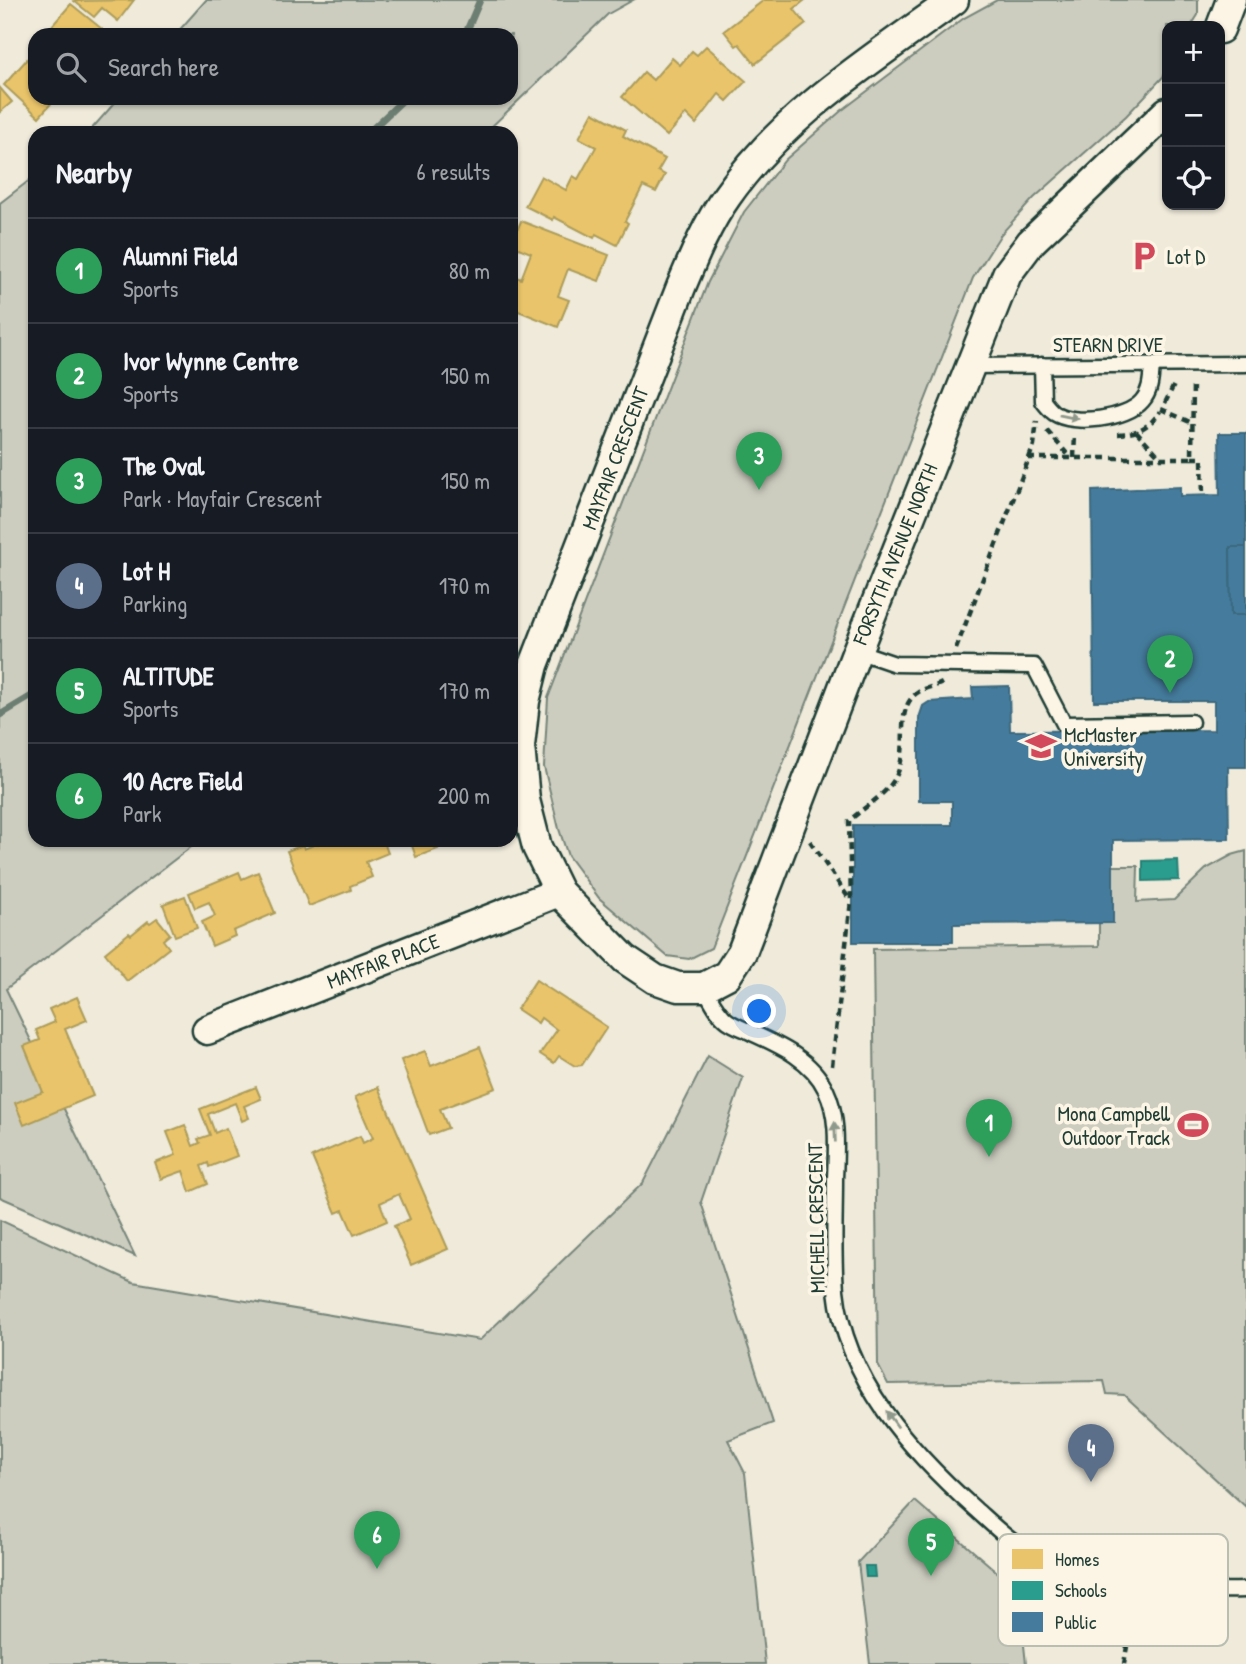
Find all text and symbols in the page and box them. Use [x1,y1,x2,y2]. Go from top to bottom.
map controls [1162,21,1225,210]
button: + [1162,21,1225,84]
search box [28,28,518,105]
icon: search [52,48,90,86]
text: Search here [108,49,219,84]
button: − [1162,84,1225,147]
button: locate [1162,147,1225,210]
text: Nearby [56,152,132,192]
text: 6 results [417,156,490,187]
text: Alumni Field [123,238,237,273]
parking icon: Lot D [1127,239,1161,273]
place label: Lot D [1167,242,1205,271]
text: 1 [75,255,83,286]
text: 80 m [449,255,490,286]
text: Sports [123,273,178,304]
street label: STEARN DRIVE [1053,330,1163,359]
text: Ivor Wynne Centre [123,343,298,378]
text: 2 [74,360,84,391]
text: 150 m [441,360,490,391]
text: Sports [123,378,178,409]
street label: MAYFAIR CRESCENT [574,381,656,534]
one-way arrow [1058,411,1080,422]
pin: 3 [736,432,782,490]
text: The Oval [123,448,204,483]
street label: FORSYTH AVENUE NORTH [845,459,945,650]
text: 3 [74,465,84,496]
text: 150 m [441,465,490,496]
text: Park · Mayfair Crescent [123,483,322,514]
text: Lot H [123,553,170,588]
text: 4 [75,570,83,601]
text: 170 m [439,570,490,601]
text: Parking [123,588,187,619]
pin: 2 [1147,635,1193,693]
text: ALTITUDE [123,658,214,693]
text: 5 [74,675,84,706]
text: 170 m [439,675,490,706]
text: Sports [123,693,178,724]
place label: McMaster University [1064,720,1144,773]
school or university icon: McMaster University [1024,729,1058,763]
text: 10 Acre Field [123,763,242,798]
text: 6 [74,780,84,811]
text: 200 m [438,780,490,811]
text: Park [123,798,161,829]
street label: MAYFAIR PLACE [323,926,443,996]
your location [742,994,776,1028]
pin: 1 [966,1099,1012,1157]
place label: Mona Campbell Outdoor Track [1057,1099,1171,1152]
sports icon: Mona Campbell Outdoor Track [1176,1108,1210,1142]
one-way arrow [830,1121,841,1143]
street label: MICHELL CRESCENT [800,1141,832,1293]
one-way arrow [885,1410,899,1428]
pin: 4 [1068,1424,1114,1482]
pin: 6 [354,1511,400,1569]
pin: 5 [908,1518,954,1576]
legend [998,1534,1228,1646]
text: Homes [1055,1546,1099,1572]
text: Schools [1055,1577,1107,1603]
text: Public [1055,1609,1097,1635]

